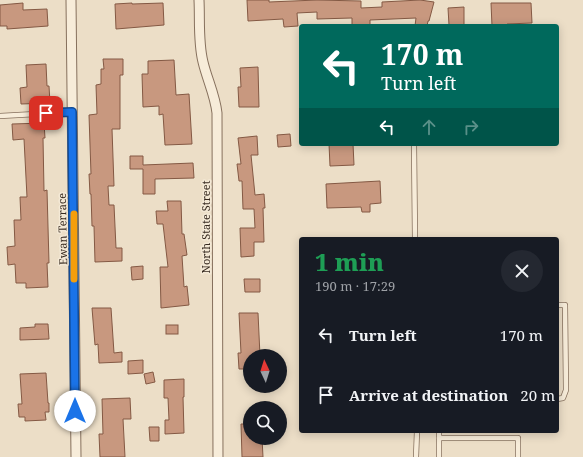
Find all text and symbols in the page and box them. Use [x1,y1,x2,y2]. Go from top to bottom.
text: 170 m [381,35,463,73]
icon: left [315,40,367,92]
text: Turn left [381,71,456,95]
pin [29,96,63,130]
icon: arrive [35,102,57,124]
icon: left [376,116,398,138]
icon: ahead [418,116,440,138]
icon: right [460,116,482,138]
street label: North State Street [198,180,213,273]
street label: Ewan Terrace [54,193,70,265]
text: 1 min [315,245,384,278]
button: close [501,250,543,292]
text: 190 m · 17:29 [315,277,395,295]
icon: left [315,324,337,346]
text: Turn left [349,325,417,345]
text: 170 m [500,325,543,345]
north arrow [243,349,287,393]
map controls [243,349,287,445]
icon: arrive [315,384,337,406]
text: Arrive at destination [349,385,508,405]
text: 20 m [520,385,555,405]
position arrow [54,390,96,432]
button: search [243,401,287,445]

